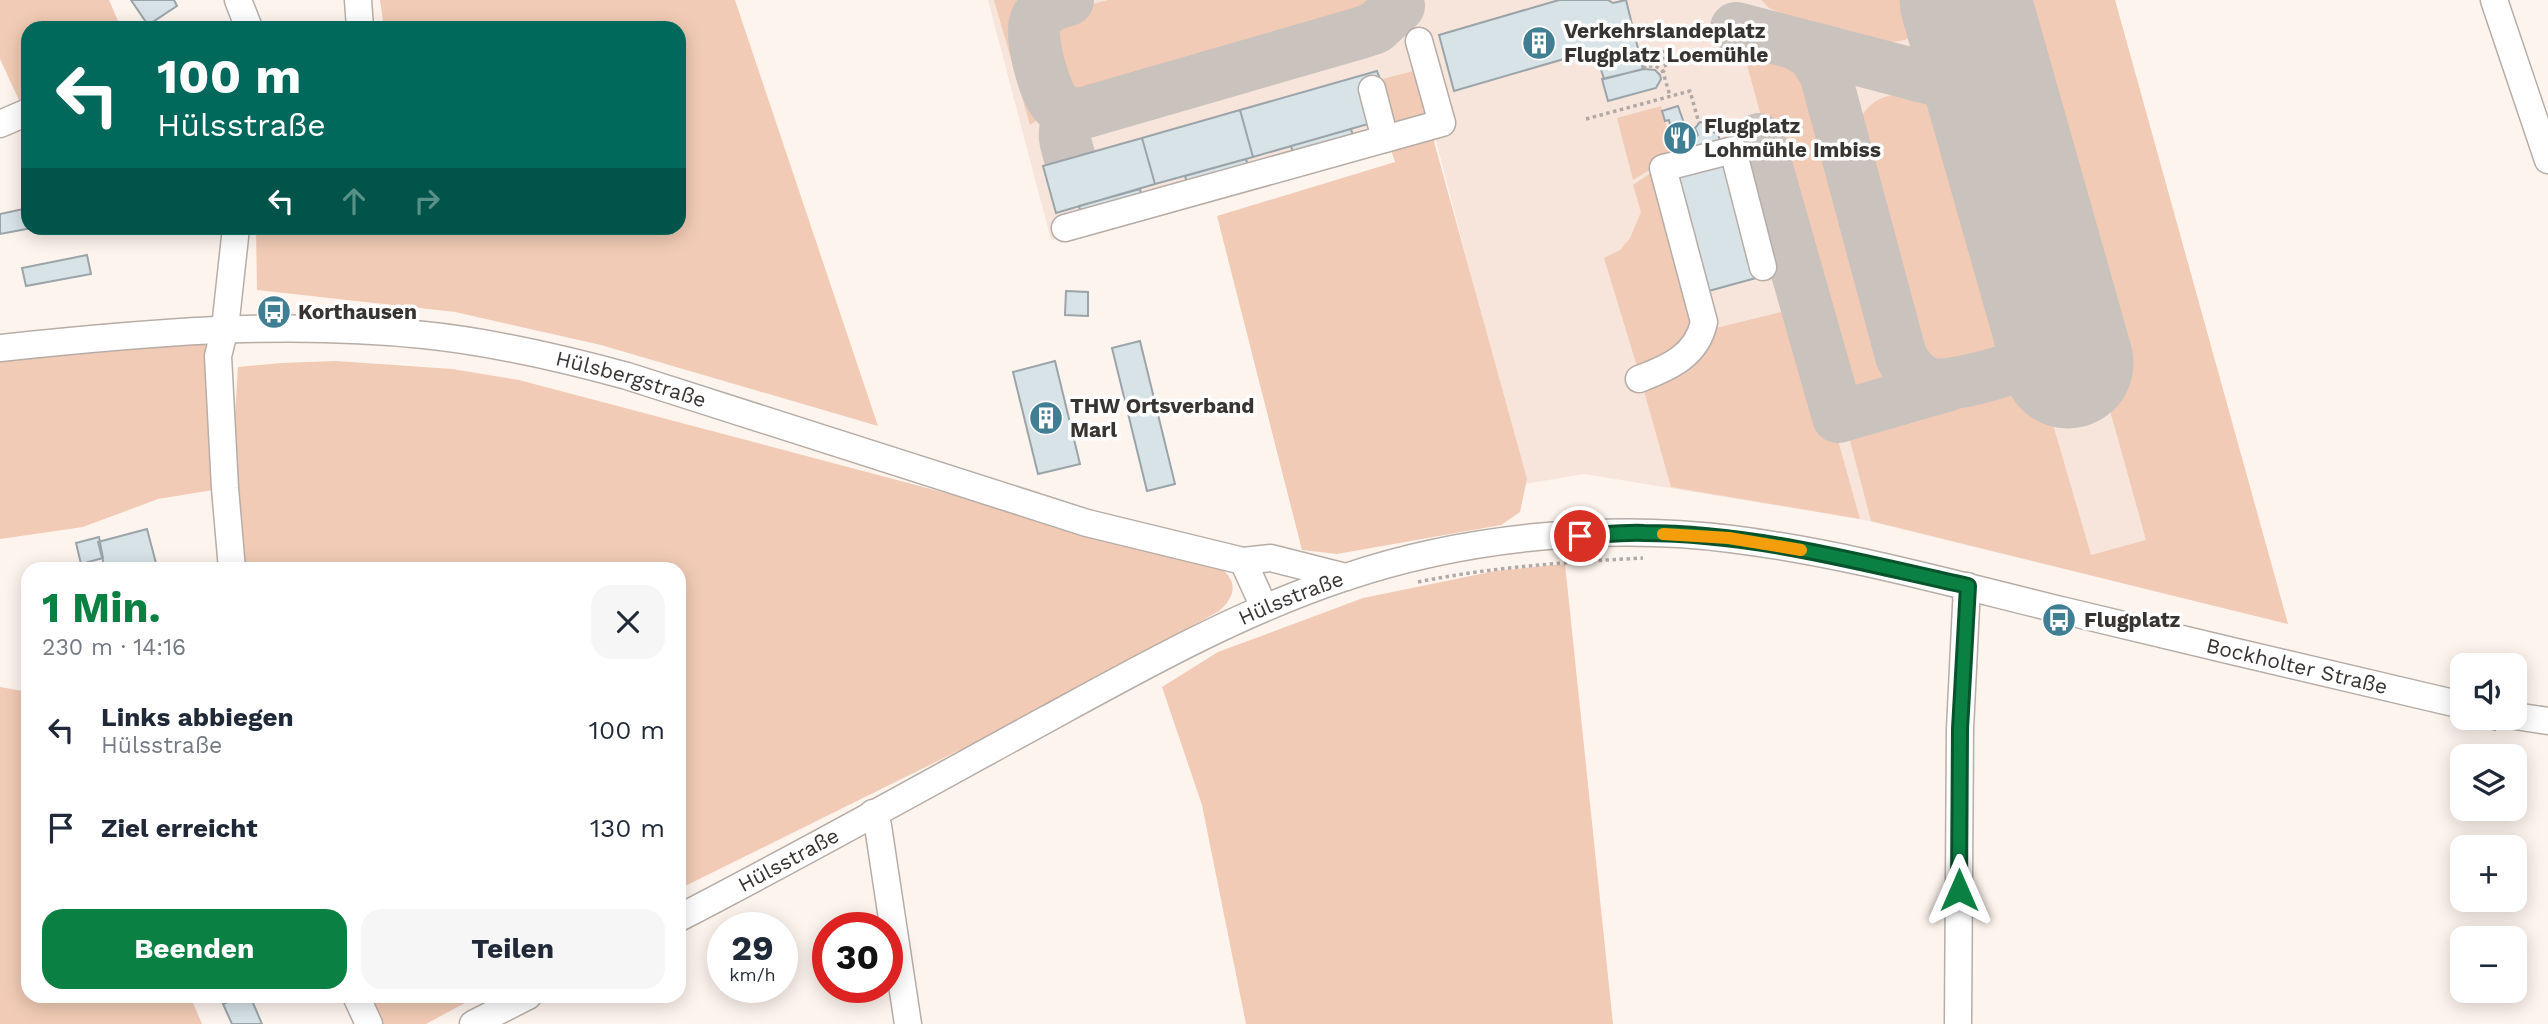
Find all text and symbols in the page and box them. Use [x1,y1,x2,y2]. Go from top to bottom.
place label: Verkehrslandeplatz Flugplatz Loemühle [1564,18,1769,67]
building icon: Verkehrslandeplatz Flugplatz Loemühle [1520,24,1558,62]
text: 100 m [157,47,301,105]
icon: left [42,49,133,140]
text: Hülsstraße [157,106,326,144]
place label: Flugplatz Lohmühle Imbiss [1704,113,1881,162]
restaurant icon: Flugplatz Lohmühle Imbiss [1661,119,1699,157]
icon: left [262,182,300,220]
icon: ahead [335,182,373,220]
icon: right [408,182,446,220]
bus stop icon: Korthausen [255,293,293,331]
place label: Korthausen [298,299,417,324]
street label: Hülsbergstraße [553,345,709,413]
place label: THW Ortsverband Marl [1070,393,1255,442]
building icon: THW Ortsverband Marl [1027,399,1065,437]
pin [1550,506,1610,566]
icon: arrive [1561,517,1599,555]
street label: Hülsstraße [1234,566,1347,630]
text: 1 Min. [42,583,161,632]
button: close [591,585,665,659]
bus stop icon: Flugplatz [2040,601,2078,639]
place label: Flugplatz [2084,607,2181,632]
street label: Bockholter Straße [2204,632,2390,699]
text: 230 m · 14:16 [42,634,186,661]
map controls [2450,653,2527,1003]
button: sound [2450,653,2527,730]
text: Links abbiegen [101,702,294,732]
icon: left [42,711,80,749]
text: 100 m [589,715,665,745]
text: Hülsstraße [101,732,222,759]
button: layers [2450,744,2527,821]
icon: arrive [42,809,80,847]
text: Ziel erreicht [101,813,258,843]
text: 130 m [590,813,665,843]
street label: Hülsstraße [734,822,843,897]
button: + [2450,835,2527,912]
position arrow [1922,853,1996,927]
button: Beenden [42,909,347,989]
button: Teilen [361,909,665,989]
speed limit sign: 30 [812,912,903,1003]
button: − [2450,926,2527,1003]
text: 29 [731,927,774,969]
text: km/h [729,964,776,985]

